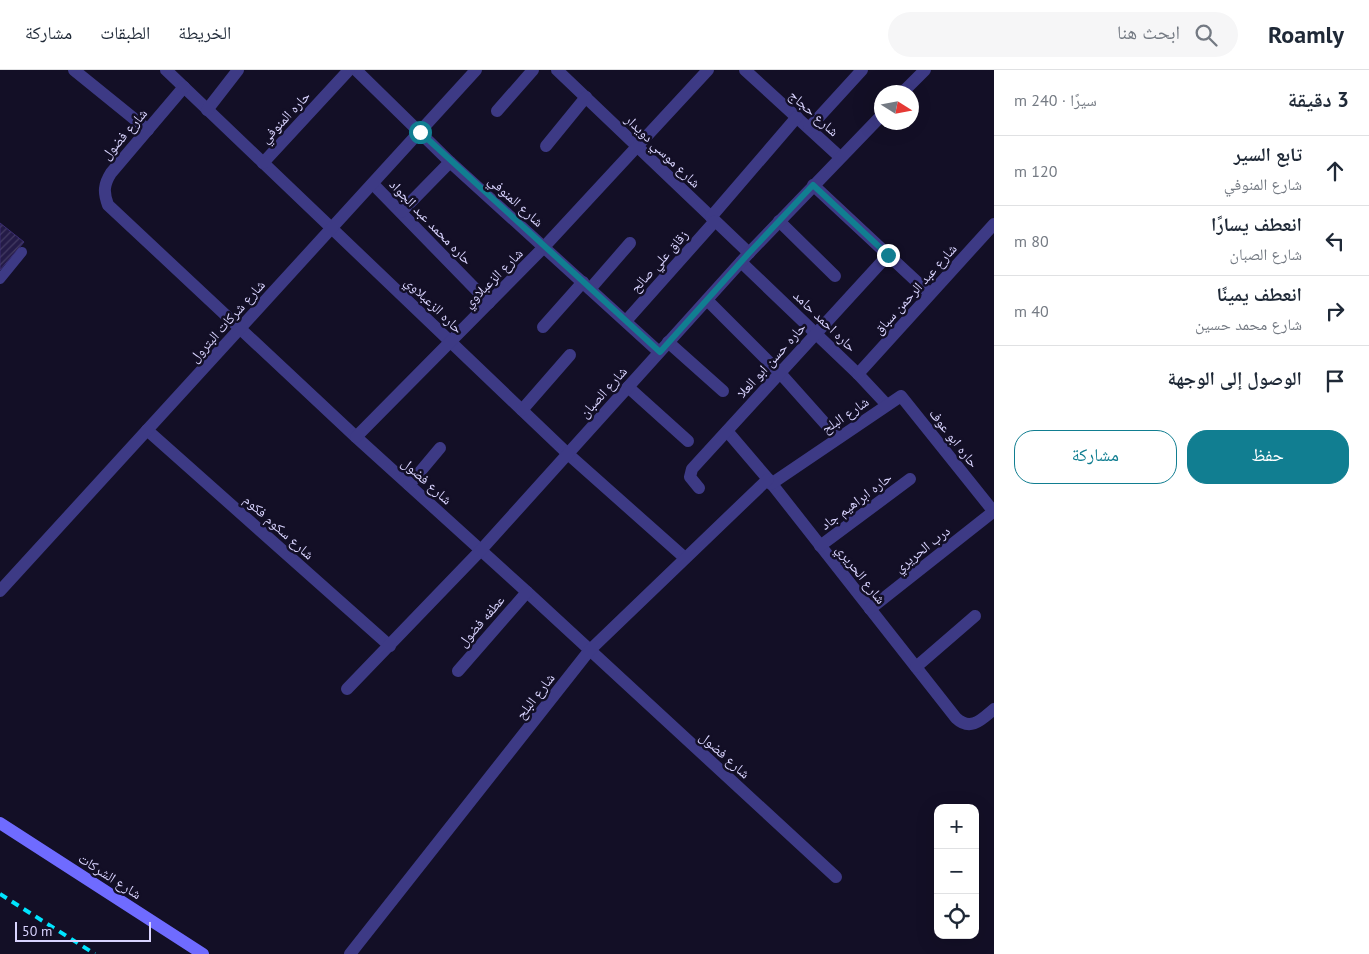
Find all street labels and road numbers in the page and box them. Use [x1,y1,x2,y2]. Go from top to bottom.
street label: شارع حجاج [785,86,843,141]
street label: حاره المنوفي [256,87,316,149]
street label: شارع فضول [97,105,152,164]
street label: شارع موسي دويدار [619,110,705,193]
street label: شارع المنوفي [483,171,548,233]
street label: حاره محمد عبد الجواد [386,175,476,269]
street label: زقاق علي صالح [626,226,694,298]
street label: شارع عبد الرحمن سباق [869,240,961,339]
street label: شارع الزعبلاوي [459,244,528,313]
street label: حاره الزعبلاوي [399,273,467,339]
street label: شارع شركات البترول [185,276,270,367]
street label: حاره احمد حامد [790,286,861,356]
street label: حاره حسن ابو العلا [732,318,810,402]
street label: شارع الصبان [575,362,632,422]
street label: شارع البلح [818,393,873,438]
street label: حاره ابو عوف [925,405,983,471]
street label: شارع فضول [397,454,456,509]
street label: حاره ابراهيم جاد [817,468,896,535]
street label: شارع سكوم فكوم [239,491,318,564]
street label: درب الحريري [890,521,955,578]
street label: شارع الحريري [830,541,890,609]
street label: عطفه فضول [454,591,508,651]
street label: شارع البلح [511,669,559,723]
street label: شارع فضول [695,728,754,783]
street label: شارع الشركات [74,849,145,904]

